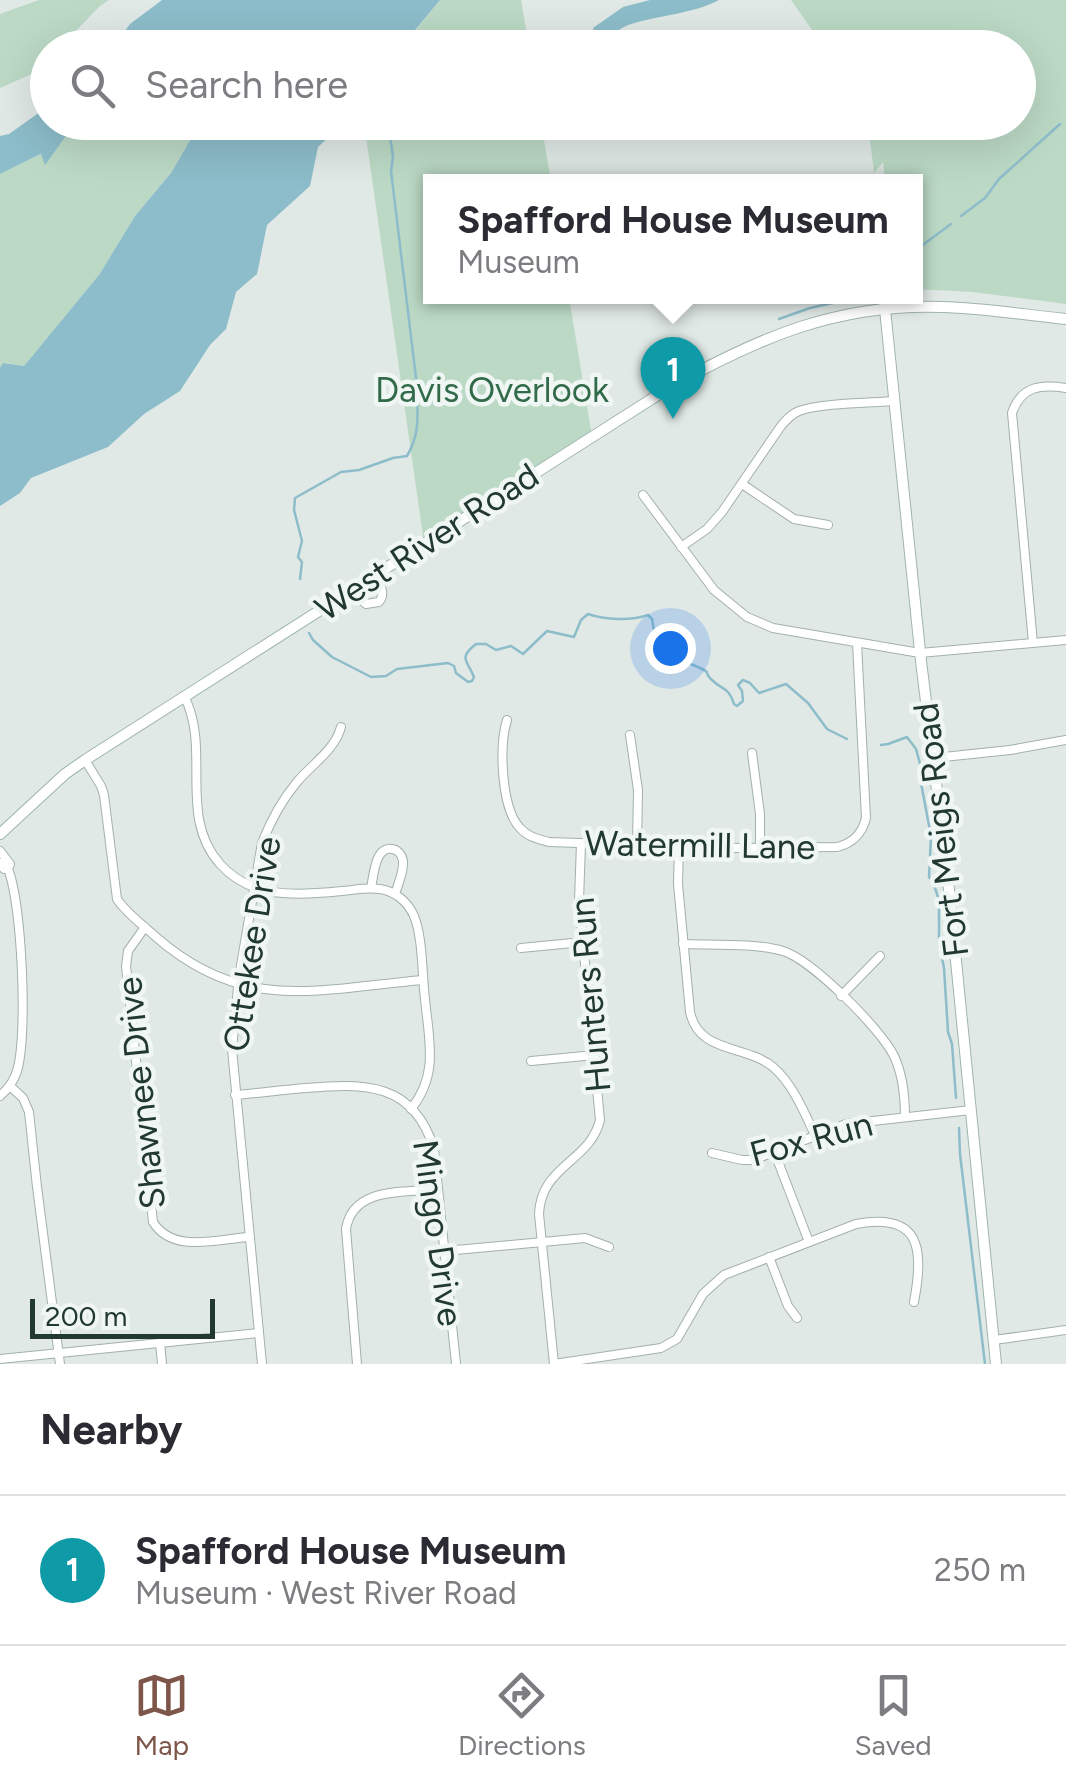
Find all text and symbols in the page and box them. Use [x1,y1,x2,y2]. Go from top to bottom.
search box [30,30,1036,140]
icon: search [65,58,120,113]
text: Search here [145,62,348,108]
popup [423,174,923,304]
text: Spafford House Museum [457,197,889,243]
text: Museum [457,243,580,281]
pin: 1 [640,336,706,419]
park label: Davis Overlook [375,369,609,411]
street label: West River Road [308,454,546,630]
your location [645,623,696,674]
street label: Fort Meigs Road [905,701,977,959]
street label: Watermill Lane [584,822,816,868]
street label: Ottekee Drive [214,834,290,1054]
street label: Hunters Run [561,896,619,1094]
street label: Shawnee Drive [108,975,174,1211]
street label: Fox Run [745,1103,877,1175]
street label: Mingo Drive [404,1137,472,1329]
scale bar [30,1294,215,1338]
text: 200 m [45,1299,127,1333]
text: Nearby [40,1404,182,1455]
text: Spafford House Museum [135,1528,566,1574]
text: 1 [66,1551,79,1589]
text: 250 m [934,1551,1026,1589]
text: Museum · West River Road [135,1574,517,1612]
tab: Map [134,1668,189,1762]
tab: Directions [458,1668,586,1762]
tab: Saved [854,1668,932,1762]

